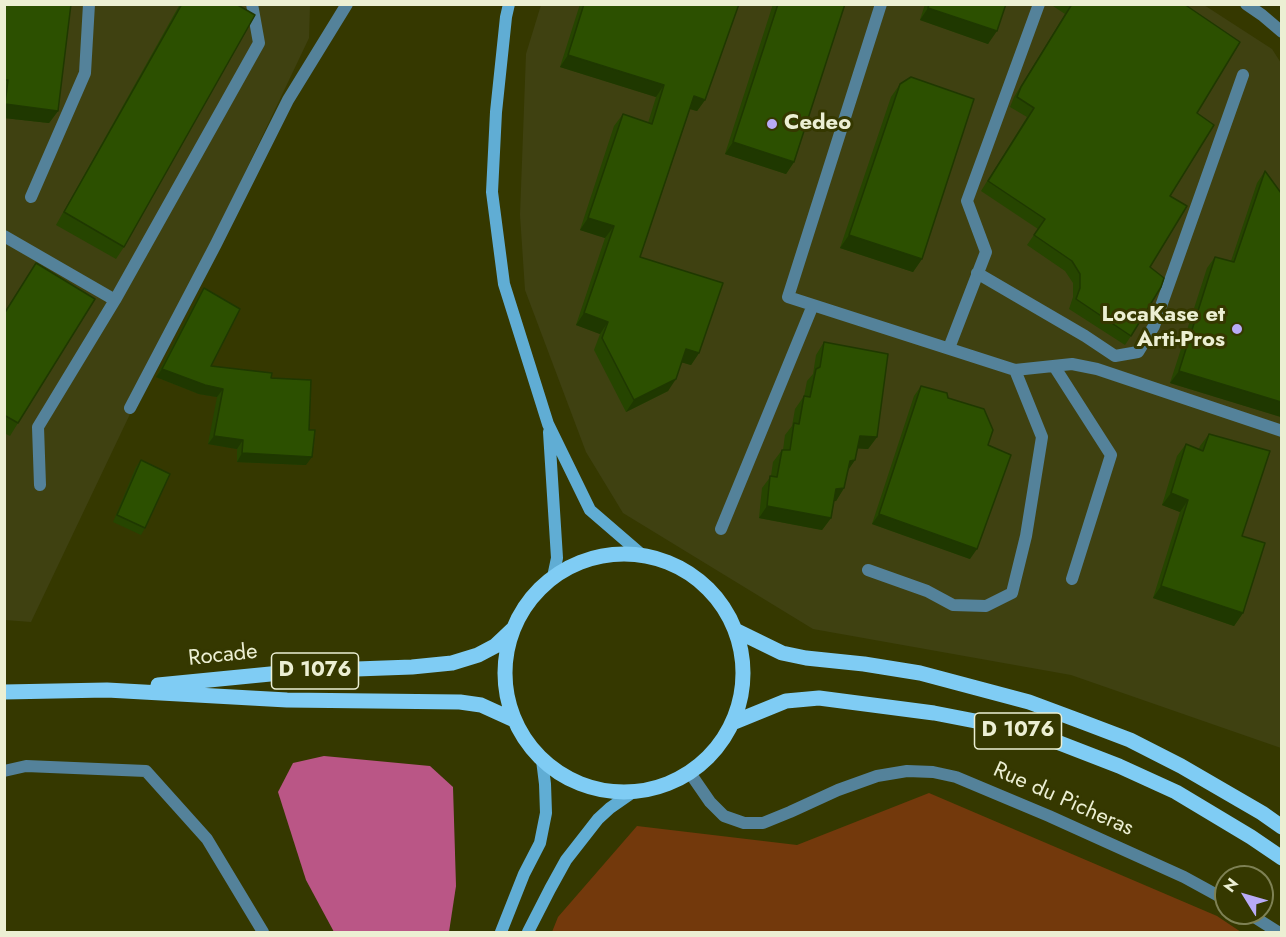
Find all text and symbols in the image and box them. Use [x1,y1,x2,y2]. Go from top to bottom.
place label: Cedeo [784,111,851,137]
marker: Cedeo [765,117,779,131]
place label: LocaKase et Arti-Pros [1102,303,1225,354]
marker: LocaKase et Arti-Pros [1230,322,1244,336]
street label: Rocade [187,639,259,673]
road number: D 1076 [272,653,358,689]
road number: D 1076 [974,713,1062,749]
street label: Rue du Picheras [989,757,1137,843]
north arrow [1214,865,1274,925]
text: N [1218,873,1244,897]

